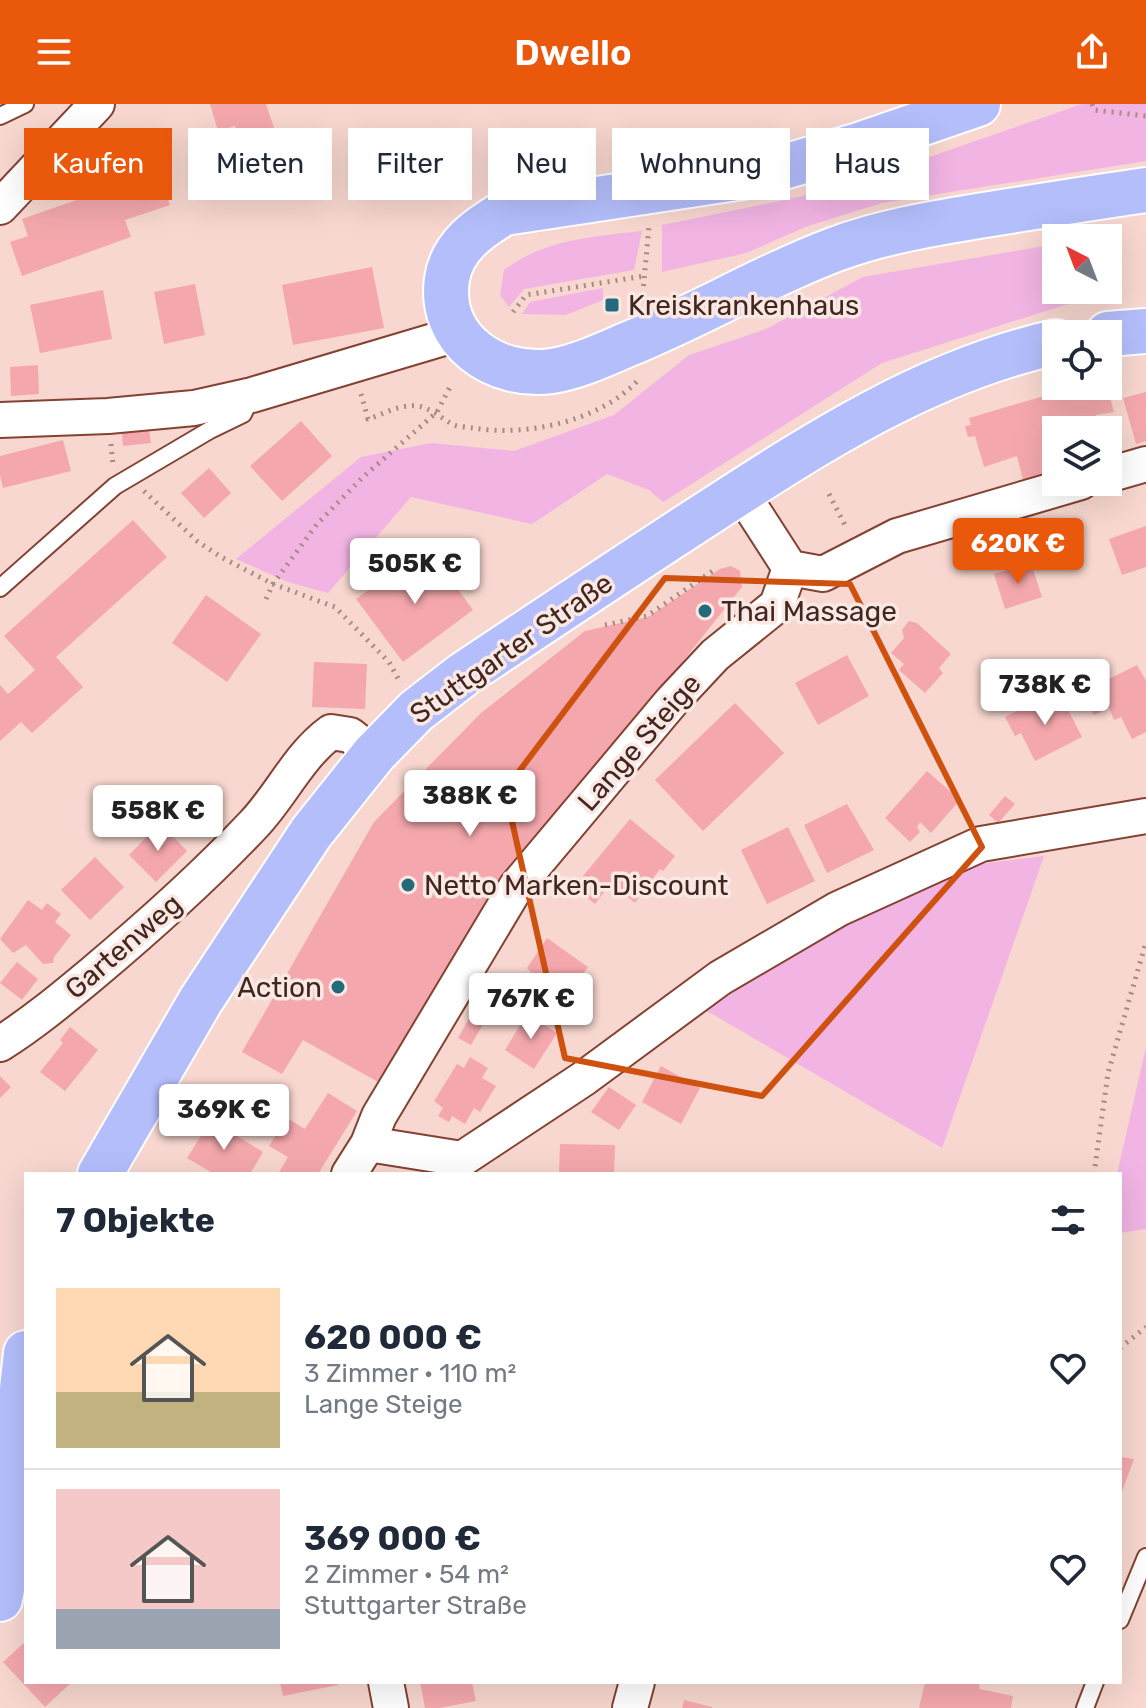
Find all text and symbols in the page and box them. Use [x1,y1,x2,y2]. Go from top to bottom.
icon: menu [32,30,76,74]
icon: share [1070,30,1114,74]
text: Dwello [514,31,632,74]
chip: Kaufen [24,128,172,200]
chip: Mieten [188,128,332,200]
chip: Filter [348,128,472,200]
chip: Neu [488,128,596,200]
chip: Wohnung [612,128,790,200]
chip: Haus [806,128,929,200]
north arrow [1042,224,1122,304]
map controls [1042,224,1122,496]
place label: Kreiskrankenhaus [628,289,859,322]
marker: Kreiskrankenhaus [603,296,621,314]
button: locate [1042,320,1122,400]
button: layers [1042,416,1122,496]
pin: 620K € [953,518,1083,586]
text: 620K € [971,528,1065,559]
pin: 505K € [350,538,480,606]
text: 505K € [368,548,462,579]
street label: Stuttgarter Straße [404,566,619,731]
place label: Thai Massage [721,595,897,628]
marker: Thai Massage [696,602,714,620]
pin: 738K € [980,659,1110,727]
street label: Lange Steige [571,667,708,818]
text: 738K € [999,669,1091,700]
pin: 388K € [405,770,535,838]
text: 388K € [422,780,518,811]
pin: 558K € [93,785,223,853]
text: 558K € [111,795,205,826]
place label: Netto Marken-Discount [424,869,728,902]
marker: Netto Marken-Discount [399,876,417,894]
street label: Gartenweg [59,887,188,1006]
place label: Action [237,971,322,1004]
pin: 767K € [466,973,596,1041]
marker: Action [329,978,347,996]
text: 767K € [487,983,575,1014]
pin: 369K € [159,1084,289,1152]
text: 369K € [177,1094,271,1125]
icon: filters [1046,1198,1090,1242]
text: 7 Objekte [56,1200,215,1241]
text: 620 000 € [304,1317,482,1358]
icon: home [120,1320,216,1416]
icon: heart [1046,1346,1090,1390]
text: 3 Zimmer · 110 m² [304,1358,516,1389]
text: Lange Steige [304,1389,462,1420]
text: 369 000 € [304,1518,481,1559]
icon: home [120,1521,216,1617]
icon: heart [1046,1547,1090,1591]
text: 2 Zimmer · 54 m² [304,1559,509,1590]
text: Stuttgarter Straße [304,1590,527,1621]

